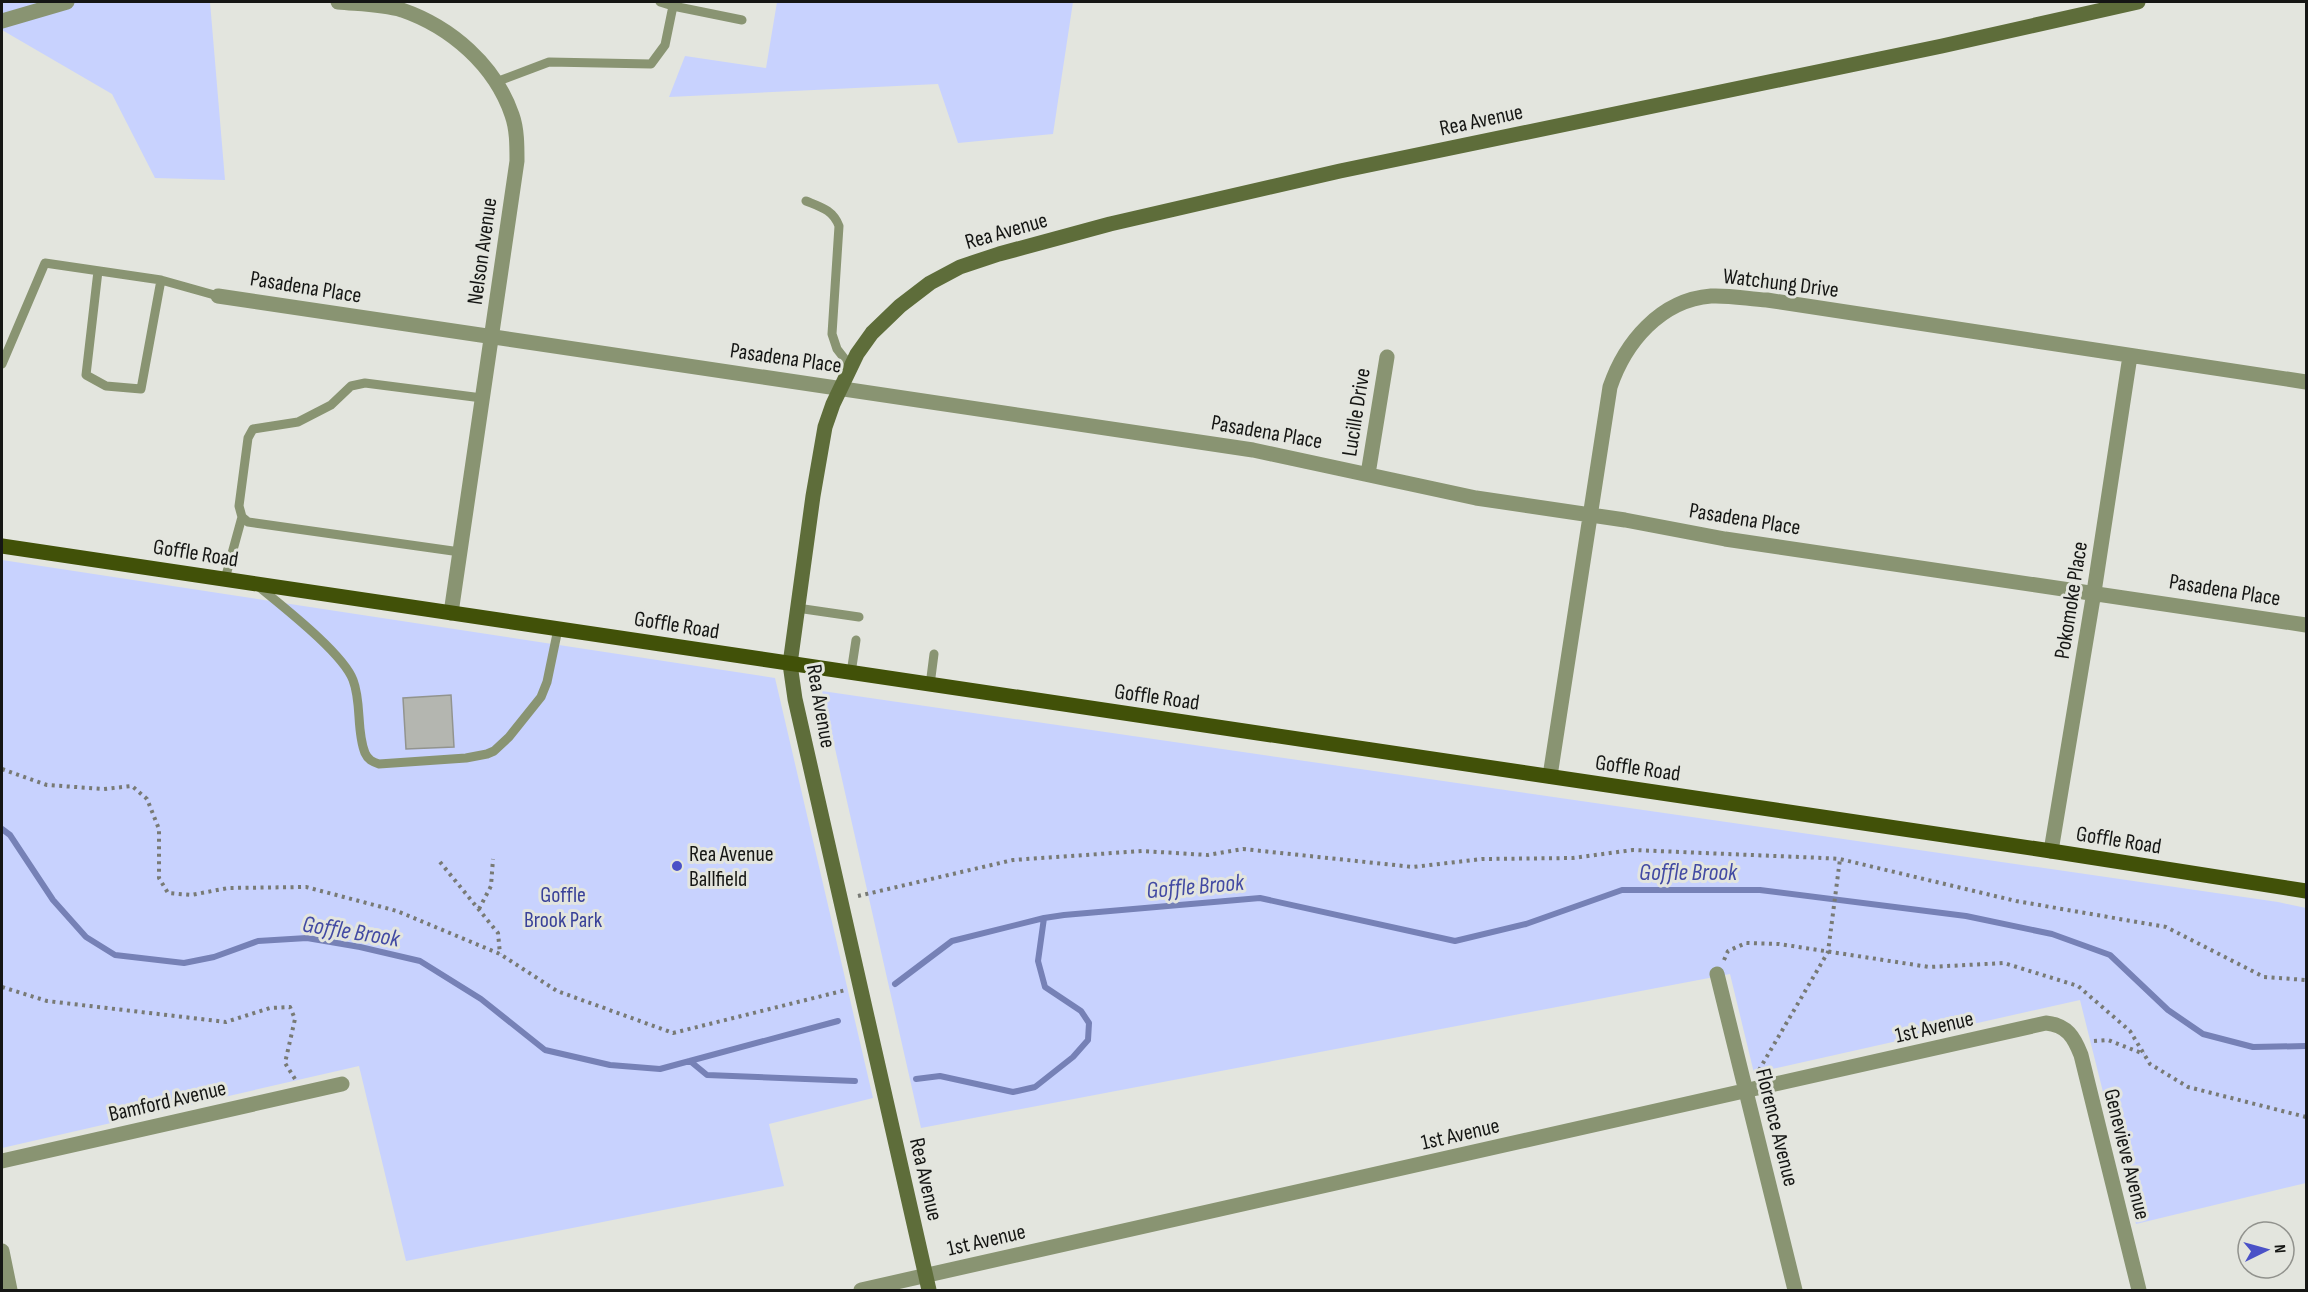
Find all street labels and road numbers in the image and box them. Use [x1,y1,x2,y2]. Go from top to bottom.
street label: Rea Avenue [1437,98,1525,142]
street label: Nelson Avenue [462,196,503,307]
street label: Rea Avenue [962,207,1051,256]
street label: Watchung Drive [1721,263,1840,304]
street label: Pasadena Place [248,265,363,310]
street label: Pasadena Place [728,337,843,380]
street label: Lucille Drive [1336,366,1377,458]
street label: Pasadena Place [1209,409,1325,456]
street label: Pasadena Place [1687,497,1802,542]
street label: Goffle Road [151,533,240,574]
street label: Pokomoke Place [2049,540,2094,661]
street label: Pasadena Place [2167,568,2282,613]
street label: Goffle Road [632,605,721,646]
street label: Rea Avenue [800,662,841,750]
street label: Goffle Road [1112,678,1201,717]
street label: Goffle Road [1593,749,1682,788]
street label: Goffle Road [2074,820,2163,861]
street label: 1st Avenue [1893,1005,1976,1050]
street label: Florence Avenue [1749,1066,1804,1189]
street label: Bamford Avenue [106,1075,229,1128]
street label: Genevieve Avenue [2097,1086,2156,1223]
street label: 1st Avenue [1419,1112,1502,1157]
street label: Rea Avenue [903,1135,948,1224]
street label: 1st Avenue [945,1218,1028,1263]

